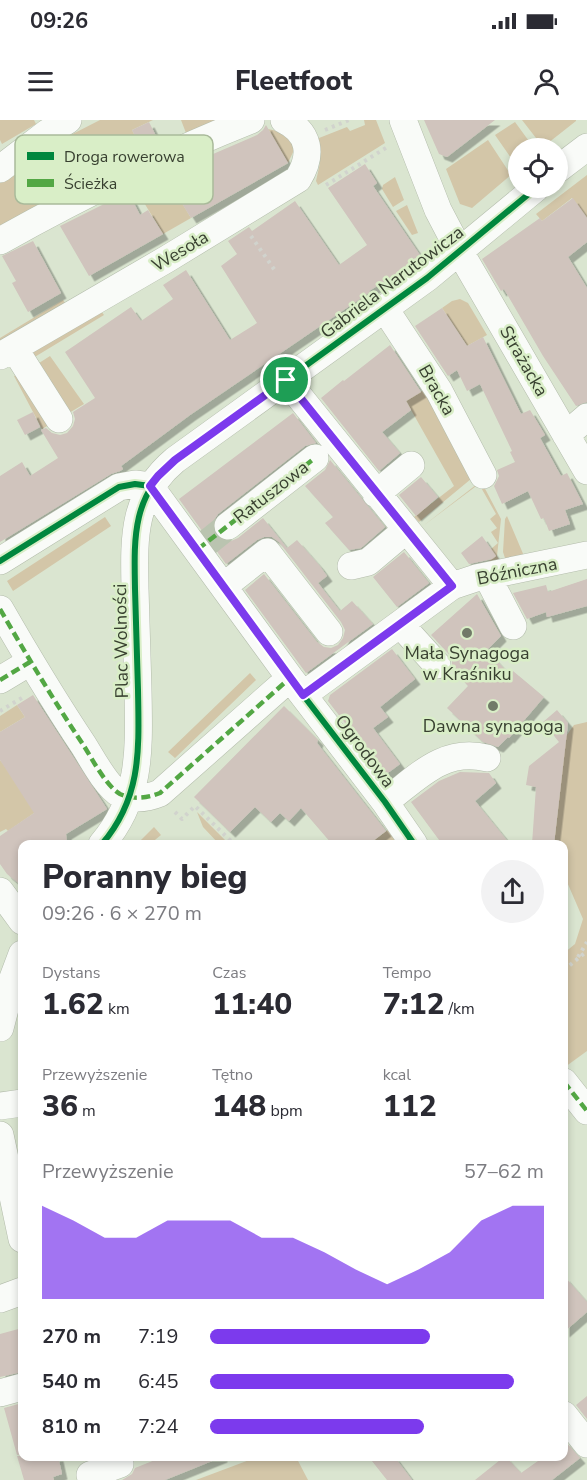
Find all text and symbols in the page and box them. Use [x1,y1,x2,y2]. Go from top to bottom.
text: 09:26 [30,6,88,36]
text: Fleetfoot [235,63,352,100]
icon: menu [24,65,57,98]
icon: person [530,65,563,98]
legend [15,135,213,204]
map controls [508,138,568,198]
button: locate [508,138,568,198]
text: Droga rowerowa [64,146,185,168]
text: Ścieżka [64,173,117,195]
street label: Gabriela Narutowicza [315,220,469,344]
street label: Wesoła [147,225,213,277]
street label: Strażacka [494,321,554,401]
pin [260,354,311,405]
street label: Bracka [413,360,461,420]
icon: arrive [269,363,302,396]
street label: Ratuszowa [229,455,313,529]
street label: Bóźniczna [475,551,559,591]
street label: Plac Wolności [108,583,134,699]
marker: Mała Synagoga w Kraśniku [460,626,474,640]
place label: Mała Synagoga w Kraśniku [404,641,530,686]
marker: Dawna synagoga [486,699,500,713]
street label: Ogrodowa [330,710,400,792]
place label: Dawna synagoga [423,714,563,738]
text: Poranny bieg [42,855,248,900]
button: share [481,860,544,923]
text: 09:26 · 6 × 270 m [42,900,202,927]
text: Dystans [42,962,100,984]
text: Czas [212,962,246,984]
text: Tempo [383,962,432,984]
text: 1.62 [42,984,104,1025]
text: 11:40 [212,984,292,1025]
text: 7:12 [383,984,444,1025]
text: km [104,998,130,1020]
text: /km [444,998,475,1020]
text: Przewyższenie [42,1064,147,1086]
text: Tętno [212,1064,253,1086]
text: kcal [383,1064,411,1086]
text: 36 [42,1086,78,1127]
text: 148 [212,1086,266,1127]
text: 112 [383,1086,437,1127]
text: m [78,1100,96,1122]
text: bpm [266,1100,303,1122]
text: Przewyższenie [42,1158,174,1185]
text: 57–62 m [464,1158,544,1185]
text: 270 m [42,1323,101,1350]
text: 7:19 [138,1323,179,1350]
text: 540 m [42,1368,101,1395]
text: 6:45 [138,1368,179,1395]
text: 810 m [42,1413,101,1440]
text: 7:24 [138,1413,179,1440]

